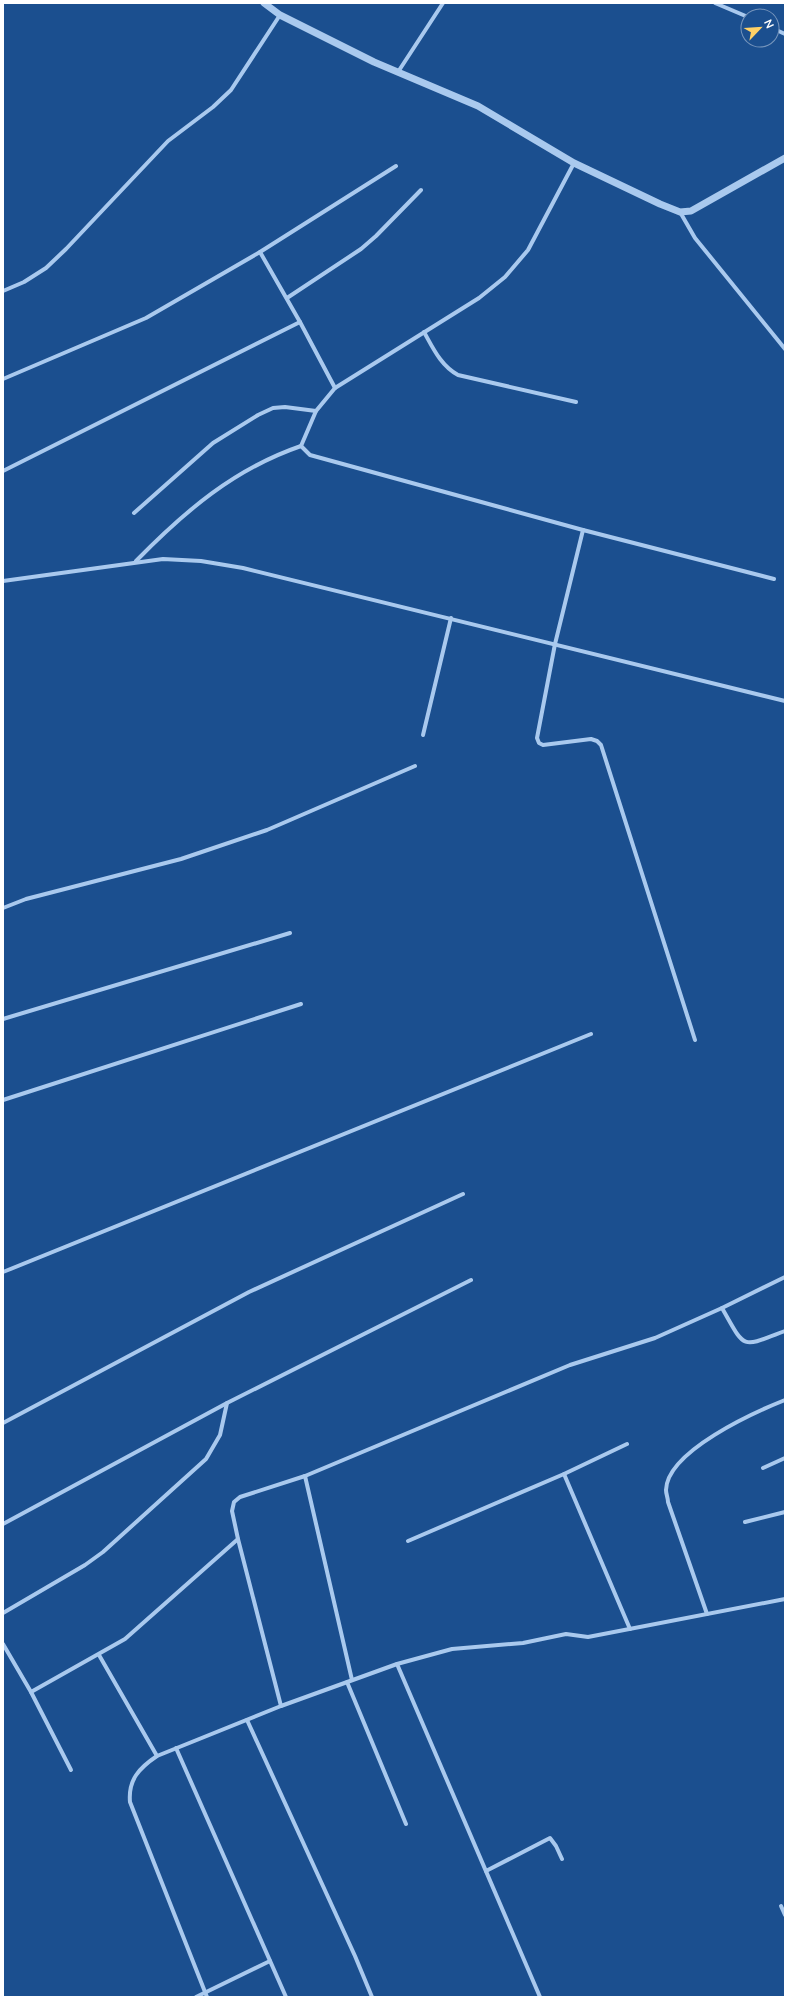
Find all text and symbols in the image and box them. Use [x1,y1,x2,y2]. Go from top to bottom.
north arrow [740,8,780,48]
text: N [760,17,777,31]

